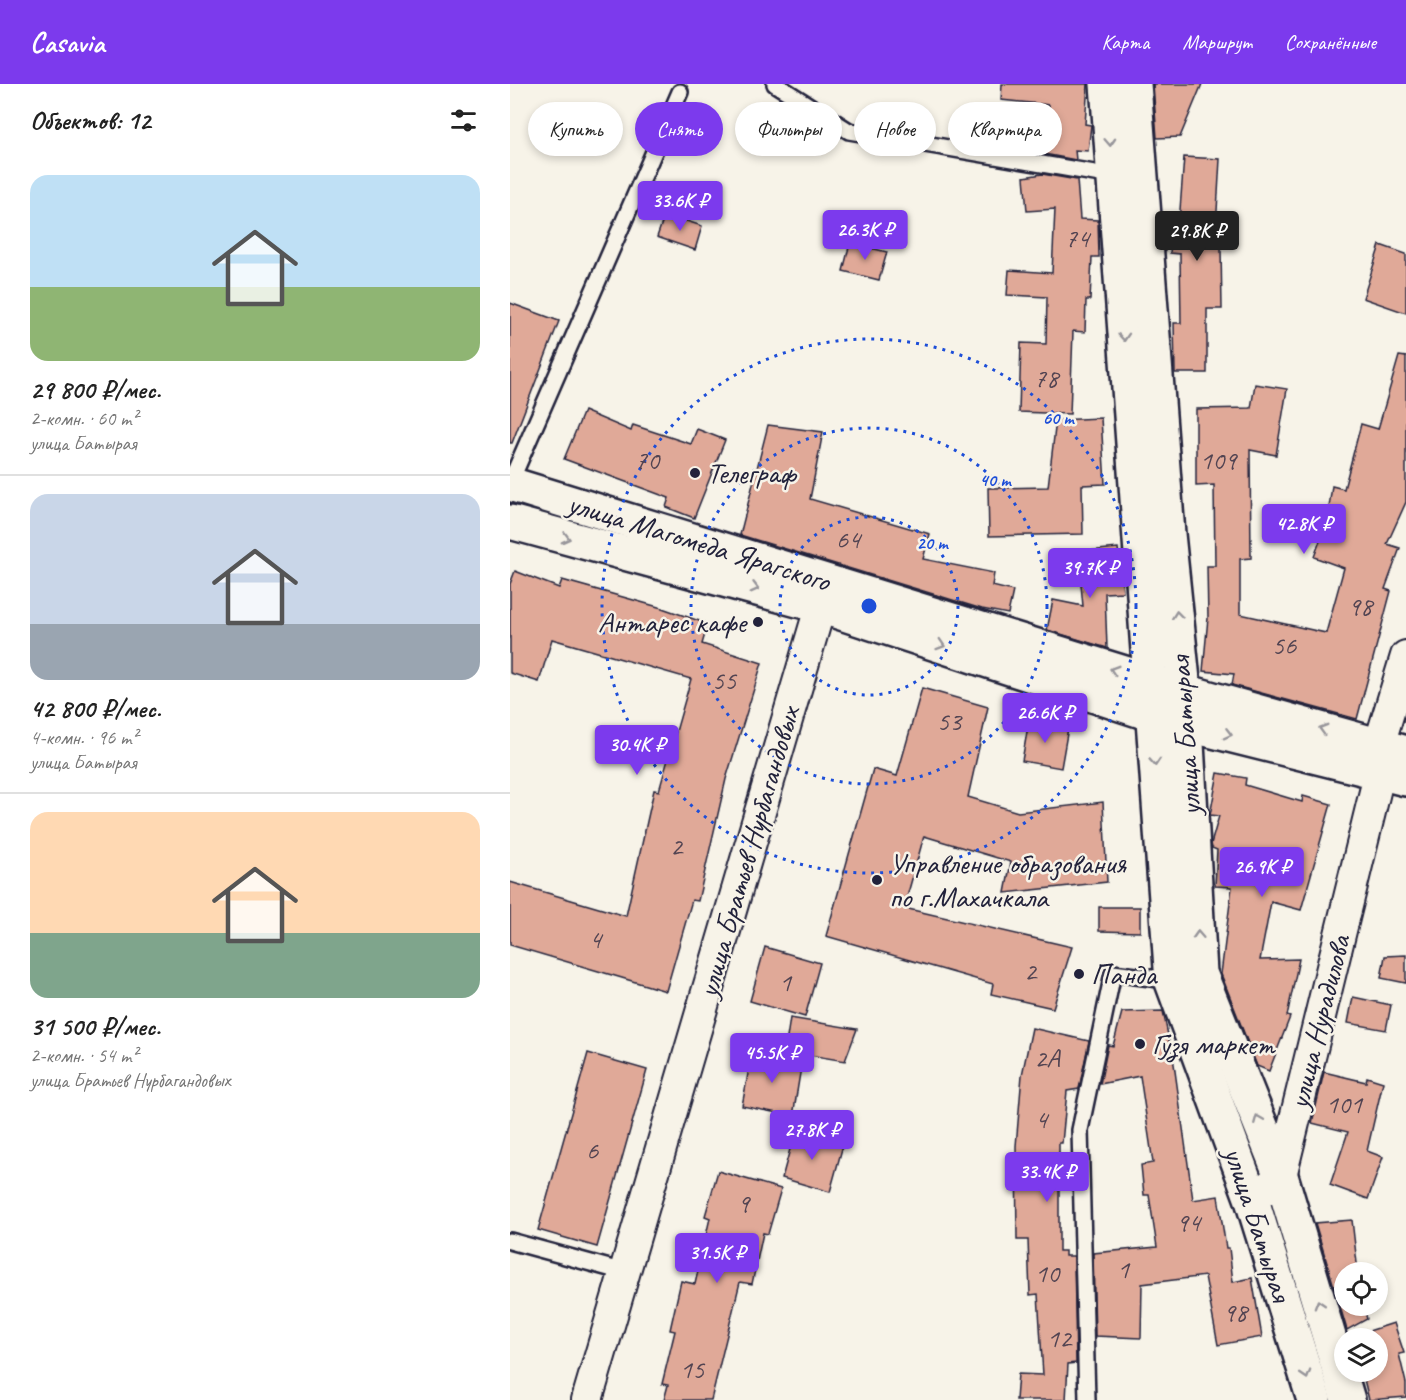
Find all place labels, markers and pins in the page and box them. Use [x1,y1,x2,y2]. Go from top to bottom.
pin: 33.6K ₽ [625,181,735,232]
pin: 26.3K ₽ [810,210,920,261]
pin: 29.8K ₽ [1142,211,1252,262]
place label: Телеграф [707,454,798,492]
marker: Телеграф [688,466,702,480]
pin: 42.8K ₽ [1249,504,1359,555]
pin: 39.7K ₽ [1035,548,1145,599]
centre of rings [859,596,879,616]
place label: Антарес кафе [598,603,748,641]
marker: Антарес кафе [751,615,765,629]
pin: 26.6K ₽ [990,693,1100,744]
pin: 30.4K ₽ [582,725,692,776]
place label: Управление образования по г.Махачкала [889,844,1127,916]
pin: 26.9K ₽ [1207,847,1317,898]
marker: Управление образования по г.Махачкала [870,873,884,887]
place label: Панда [1091,955,1158,993]
marker: Панда [1072,967,1086,981]
place label: Гузя маркет [1152,1025,1276,1063]
pin: 45.5K ₽ [717,1033,827,1084]
marker: Гузя маркет [1133,1037,1147,1051]
pin: 27.8K ₽ [757,1110,867,1161]
pin: 33.4K ₽ [992,1152,1102,1203]
pin: 31.5K ₽ [662,1233,772,1284]

